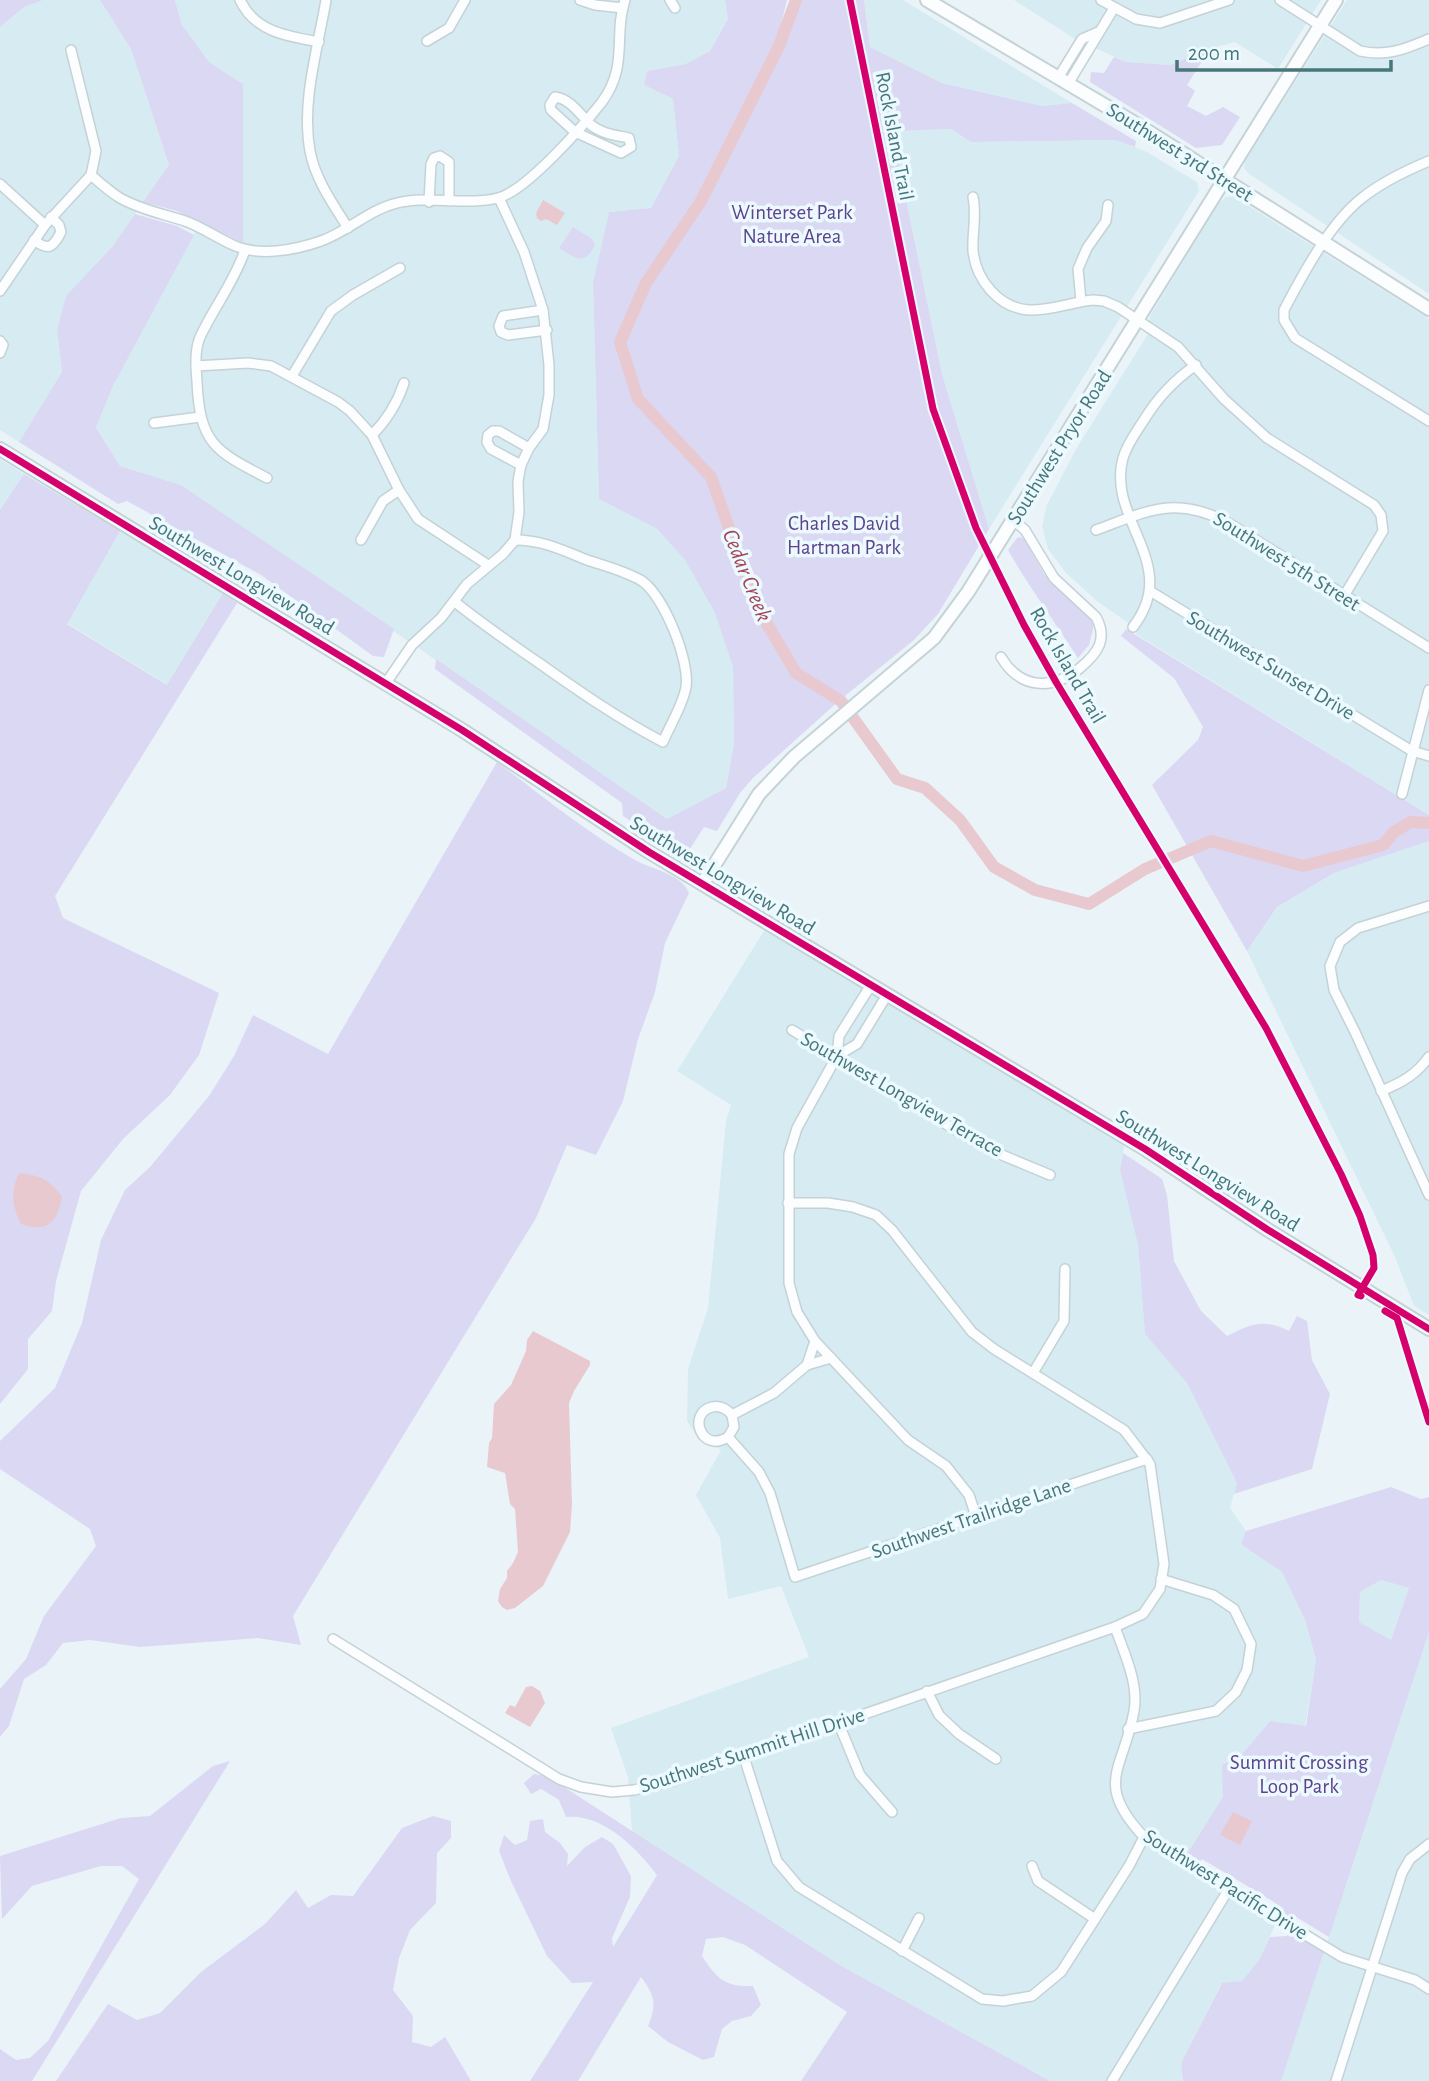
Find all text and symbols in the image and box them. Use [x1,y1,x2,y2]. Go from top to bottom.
scale bar [1177,28,1390,72]
text: 200 m [1188,43,1240,64]
street label: Rock Island Trail [872,70,917,202]
street label: Southwest 3rd Street [1103,99,1257,206]
park label: Winterset Park Nature Area [731,202,853,247]
street label: Southwest Pryor Road [1003,366,1115,528]
street label: Southwest 5th Street [1210,508,1364,615]
street label: Southwest Longview Road [146,512,338,639]
park label: Charles David Hartman Park [787,513,901,558]
water label: Cedar Creek [718,526,776,625]
street label: Rock Island Trail [1026,603,1109,727]
street label: Southwest Sunset Drive [1183,607,1358,724]
street label: Southwest Longview Road [627,812,819,939]
street label: Southwest Longview Terrace [797,1028,1006,1161]
street label: Southwest Longview Road [1112,1105,1303,1236]
street label: Southwest Trailridge Lane [869,1474,1074,1563]
street label: Southwest Summit Hill Drive [637,1704,867,1797]
park label: Summit Crossing Loop Park [1230,1752,1369,1797]
street label: Southwest Pacific Drive [1140,1825,1312,1943]

